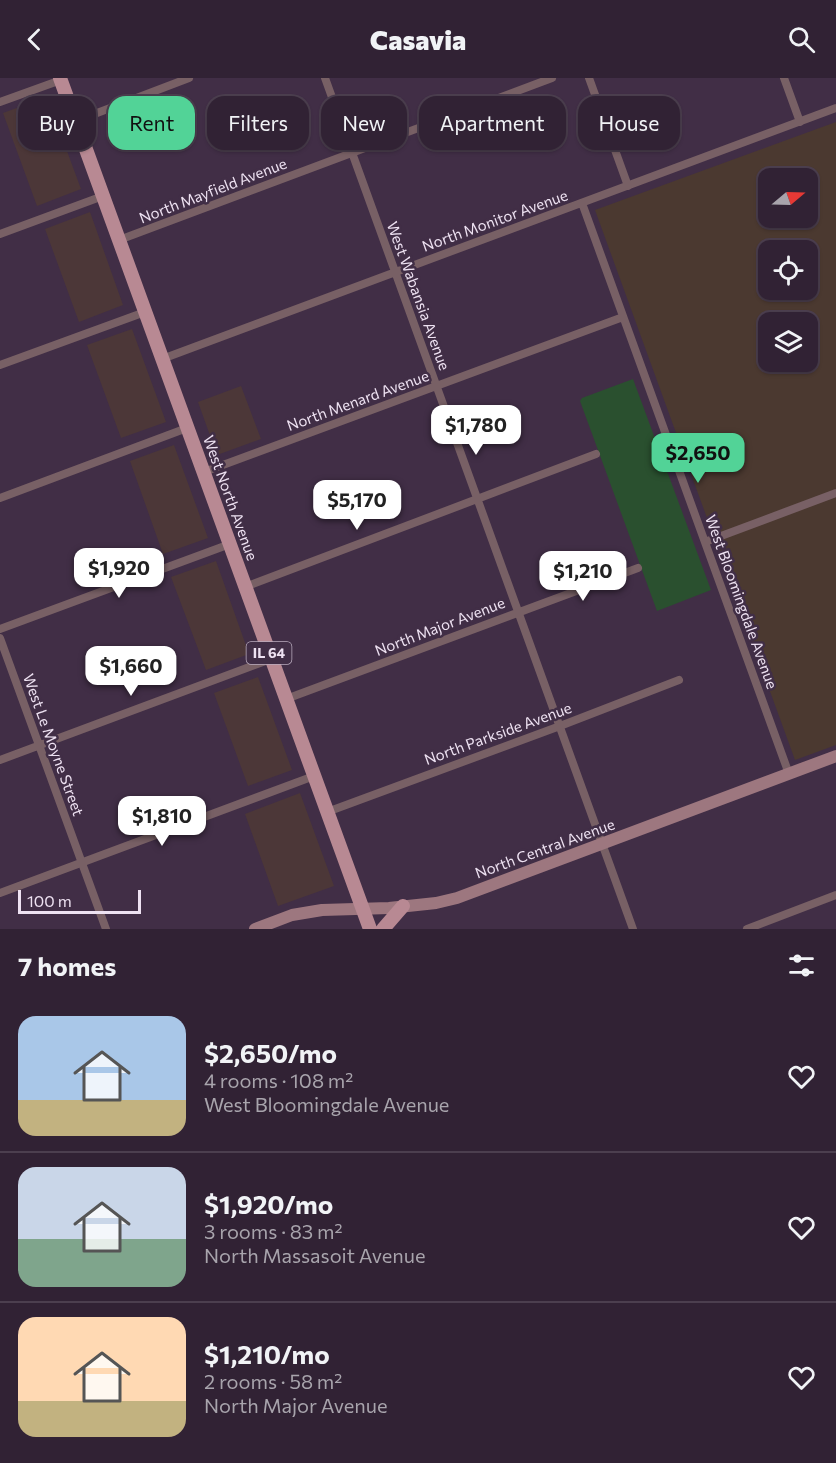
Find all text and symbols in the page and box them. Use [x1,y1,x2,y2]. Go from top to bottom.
icon: back [18,23,51,56]
text: Casavia [370,23,466,56]
icon: search [785,23,818,56]
chip: Buy [18,96,96,150]
chip: Rent [108,96,195,150]
chip: Filters [207,96,309,150]
chip: New [321,96,407,150]
chip: Apartment [419,96,566,150]
chip: House [578,96,680,150]
street label: North Mayfield Avenue [136,154,289,227]
north arrow [758,168,818,228]
map controls [758,168,818,372]
street label: North Monitor Avenue [419,185,570,255]
street label: West Wabansia Avenue [384,219,454,373]
button: locate [758,240,818,300]
button: layers [758,312,818,372]
street label: North Menard Avenue [284,366,431,434]
pin: $1,780 [427,405,525,456]
text: $1,780 [445,412,507,436]
street label: West North Avenue [200,433,262,563]
pin: $2,650 [649,433,747,484]
text: $2,650 [666,440,730,464]
pin: $5,170 [308,480,406,531]
text: $5,170 [327,487,387,511]
street label: West Bloomingdale Avenue [702,512,782,691]
pin: $1,920 [70,548,168,599]
pin: $1,210 [534,551,632,602]
text: $1,920 [88,555,150,579]
text: $1,210 [553,558,613,582]
street label: North Major Avenue [372,593,507,659]
road number: IL 64 [246,642,292,664]
pin: $1,660 [82,646,180,697]
text: $1,660 [99,653,163,677]
street label: West Le Moyne Street [20,671,88,818]
street label: North Parkside Avenue [422,698,574,768]
pin: $1,810 [113,796,211,847]
text: $1,810 [132,803,192,827]
street label: North Central Avenue [472,814,617,882]
scale bar [18,887,141,914]
text: 100 m [27,891,72,910]
icon: filters [785,949,818,982]
text: 7 homes [18,950,116,981]
text: $2,650/mo [204,1037,337,1068]
icon: home [66,1040,138,1112]
icon: heart [785,1060,818,1093]
text: 4 rooms · 108 m² [204,1068,353,1092]
text: West Bloomingdale Avenue [204,1092,449,1116]
text: $1,920/mo [204,1188,333,1219]
icon: home [66,1191,138,1263]
icon: heart [785,1211,818,1244]
text: 3 rooms · 83 m² [204,1219,343,1243]
text: North Massasoit Avenue [204,1243,425,1267]
text: $1,210/mo [204,1338,330,1369]
icon: home [66,1341,138,1413]
icon: heart [785,1361,818,1394]
text: 2 rooms · 58 m² [204,1369,342,1393]
text: North Major Avenue [204,1393,387,1417]

